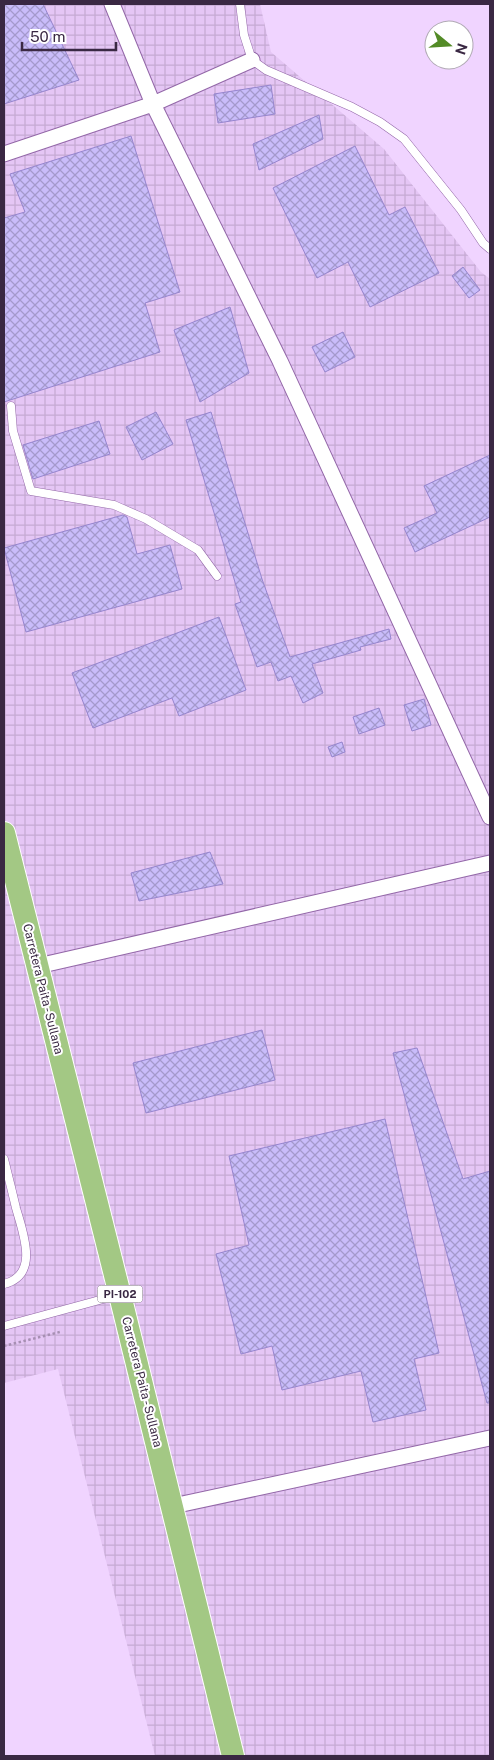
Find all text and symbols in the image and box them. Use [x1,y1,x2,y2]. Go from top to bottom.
scale bar [22,20,116,52]
north arrow [424,20,474,70]
text: 50 m [30,28,65,45]
text: N [452,41,471,57]
street label: Carretera Paita - Sullana [20,922,66,1056]
road number: PI-102 [98,1286,142,1302]
street label: Carretera Paita - Sullana [119,1315,165,1449]

